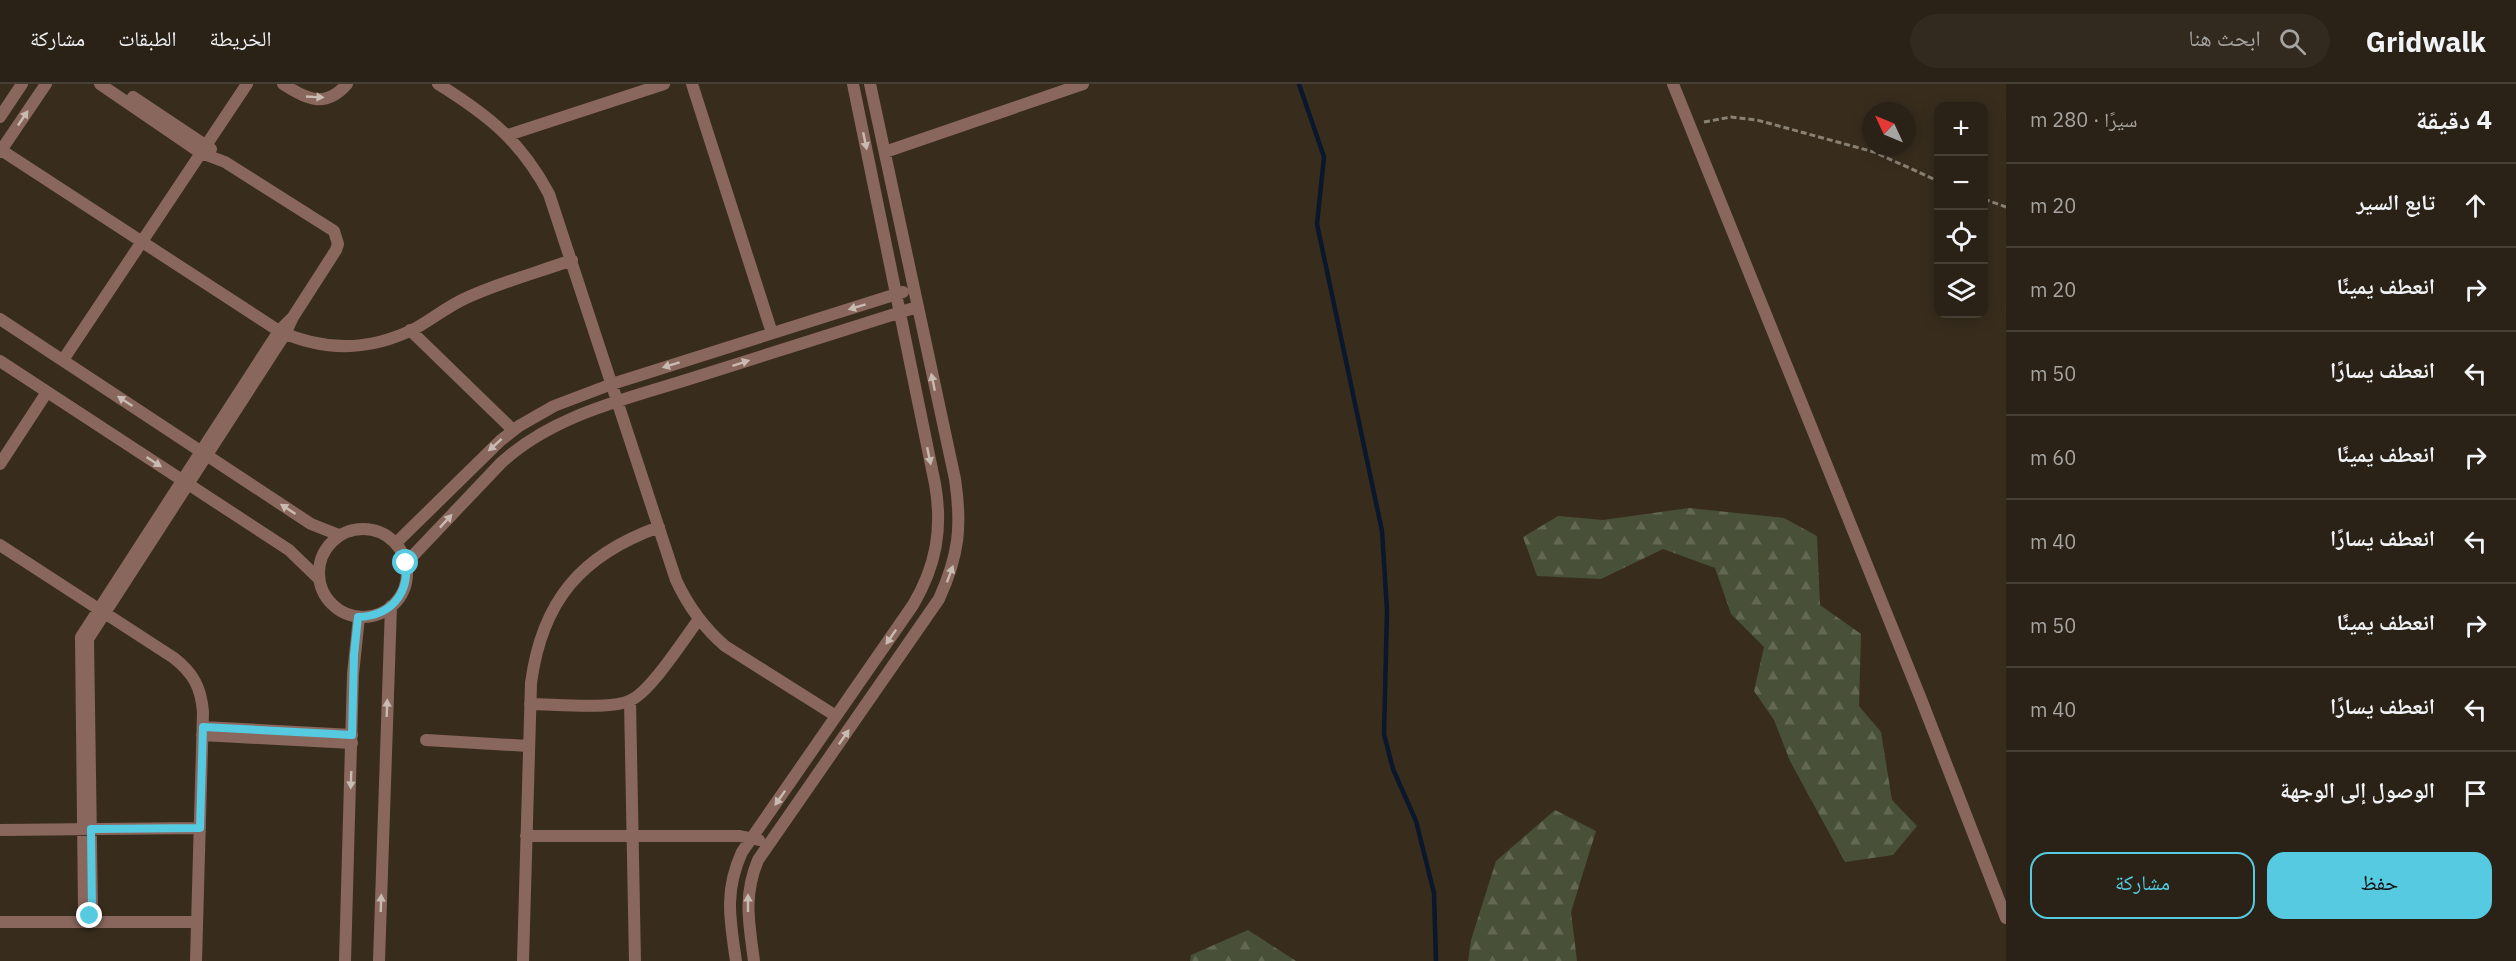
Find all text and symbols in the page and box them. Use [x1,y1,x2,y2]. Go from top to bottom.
search box [1910,14,2330,68]
text: ابحث هنا [2189,23,2261,52]
text: Gridwalk [2366,23,2486,60]
text: مشاركة [30,24,85,52]
text: الطبقات [118,24,177,52]
text: الخريطة [210,24,271,52]
icon: search [2276,25,2309,58]
one-way arrow [306,93,325,102]
north arrow [1862,102,1916,156]
map controls [1934,102,1988,318]
button: + [1934,102,1988,156]
text: 4 دقيقة [2416,102,2492,136]
text: سيرًا · 280 m [2030,106,2137,133]
one-way arrow [17,110,28,126]
one-way arrow [860,132,870,151]
button: − [1934,156,1988,210]
text: تابع السير [2356,187,2435,216]
icon: ahead [2459,189,2492,222]
text: 20 m [2030,192,2076,219]
button: locate [1934,210,1988,264]
button: layers [1934,264,1988,318]
text: انعطف يمينًا [2337,271,2435,300]
icon: right [2459,273,2492,306]
text: 20 m [2030,276,2076,303]
one-way arrow [848,302,866,312]
text: انعطف يسارًا [2330,355,2435,384]
icon: left [2459,357,2492,390]
one-way arrow [732,358,750,367]
text: 50 m [2030,360,2076,387]
one-way arrow [662,361,680,370]
one-way arrow [928,373,938,392]
one-way arrow [117,395,133,407]
one-way arrow [488,438,503,451]
text: انعطف يمينًا [2337,439,2435,468]
icon: right [2459,441,2492,474]
text: 60 m [2030,444,2076,471]
one-way arrow [925,446,934,465]
one-way arrow [146,456,162,468]
one-way arrow [279,503,296,514]
one-way arrow [439,514,453,528]
text: انعطف يسارًا [2330,523,2435,552]
icon: left [2459,525,2492,558]
text: 40 m [2030,528,2076,555]
route start [392,549,418,575]
one-way arrow [945,564,955,582]
text: انعطف يمينًا [2337,607,2435,636]
icon: right [2459,609,2492,642]
text: 50 m [2030,612,2076,639]
one-way arrow [885,629,897,645]
text: انعطف يسارًا [2330,691,2435,720]
icon: left [2459,693,2492,726]
text: 40 m [2030,696,2076,723]
one-way arrow [382,698,392,717]
one-way arrow [838,729,850,745]
one-way arrow [346,771,356,790]
text: الوصول إلى الوجهة [2280,775,2435,804]
icon: arrive [2459,777,2492,810]
one-way arrow [774,789,785,806]
button: مشاركة [2030,852,2255,919]
button: حفظ [2267,852,2492,919]
one-way arrow [376,893,386,912]
one-way arrow [743,893,753,912]
route end [76,902,102,928]

